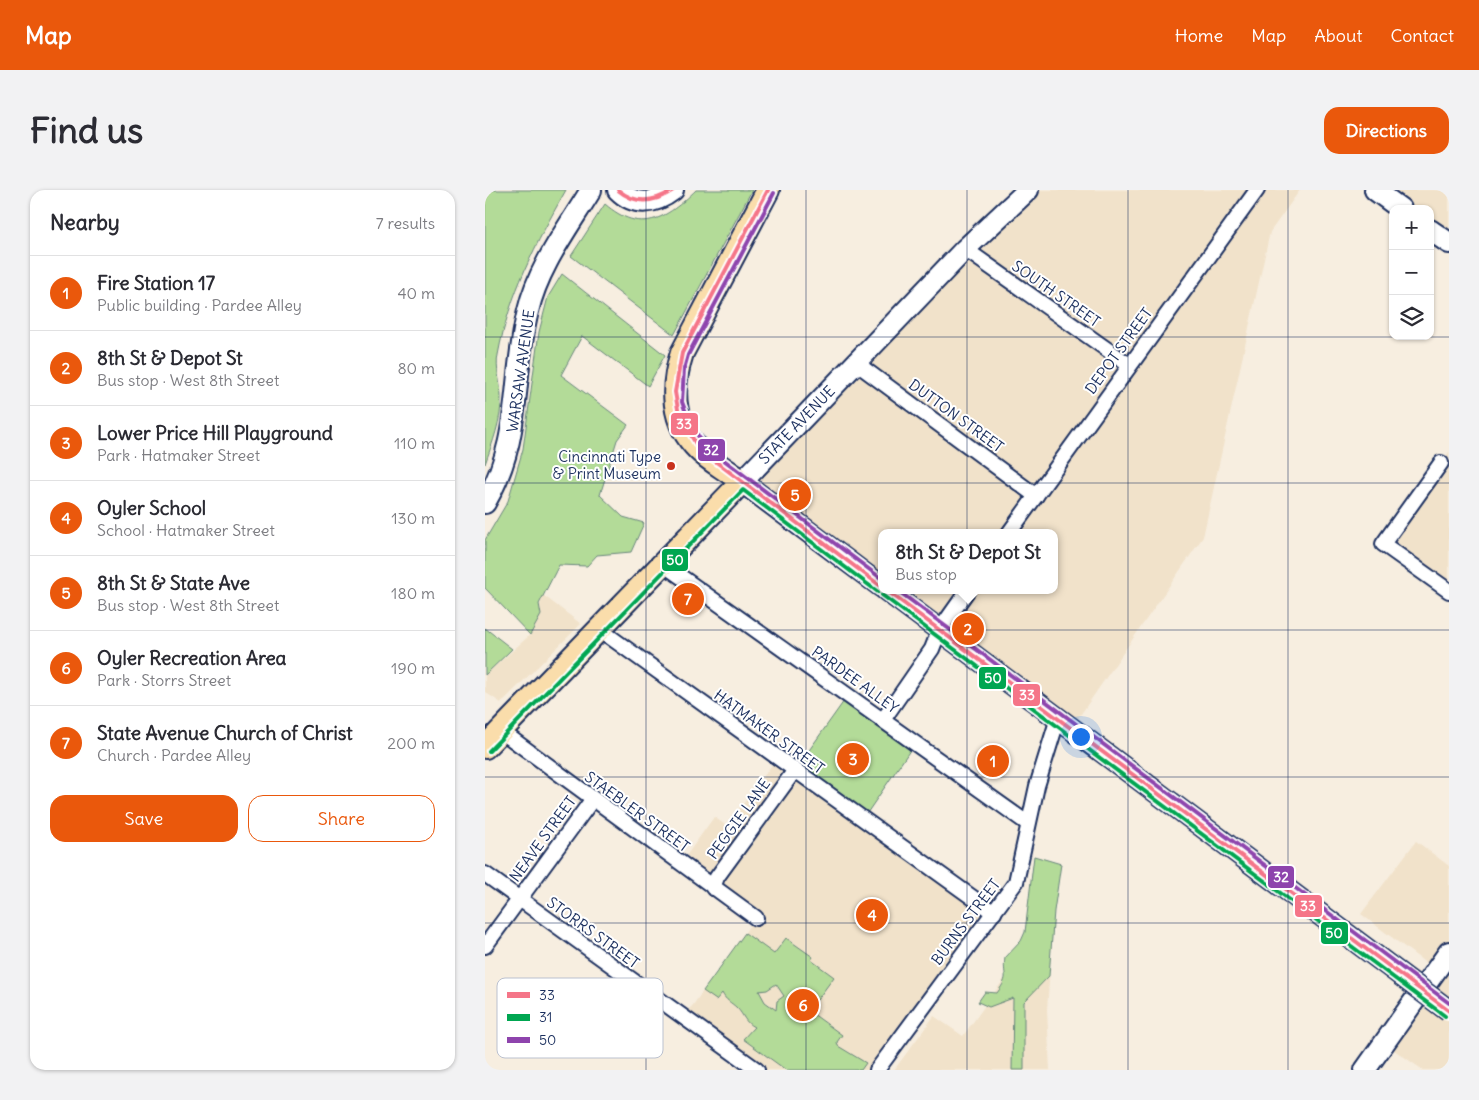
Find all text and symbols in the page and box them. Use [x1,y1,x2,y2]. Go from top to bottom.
text: Map [25,20,72,50]
text: Home [1175,24,1223,47]
text: Map [1251,24,1286,47]
text: About [1314,24,1362,47]
text: Contact [1390,24,1454,47]
button: Directions [1324,107,1449,154]
text: Find us [30,108,143,152]
map controls [1389,205,1434,340]
button: + [1389,205,1434,250]
text: Nearby [50,209,120,236]
text: 7 results [376,213,435,233]
button: − [1389,250,1434,295]
street label: SOUTH STREET [1008,256,1104,331]
text: Fire Station 17 [97,271,215,295]
text: 1 [63,283,69,303]
text: 40 m [397,283,435,303]
text: Public building · Pardee Alley [97,295,302,315]
button: layers [1389,295,1434,340]
street label: DEPOT STREET [1081,304,1156,398]
street label: WARSAW AVENUE [502,308,539,434]
text: 8th St & Depot St [97,346,243,370]
text: 2 [62,358,70,378]
text: 80 m [397,358,435,378]
text: Bus stop · West 8th Street [97,370,279,390]
street label: DUTTON STREET [905,375,1008,457]
street label: STATE AVENUE [755,381,839,468]
line badge: 33 [670,412,699,436]
text: 33 [676,415,692,433]
text: Lower Price Hill Playground [97,421,333,445]
text: 3 [61,433,71,453]
text: 110 m [394,433,435,453]
line badge: 32 [697,438,726,462]
text: 32 [703,441,719,459]
text: Park · Hatmaker Street [97,445,260,465]
place label: Cincinnati Type & Print Museum [553,447,661,483]
marker: Cincinnati Type & Print Museum [665,460,677,472]
pin: 5 [779,476,811,514]
text: Oyler School [97,496,206,520]
text: 4 [61,508,71,528]
text: 130 m [391,508,435,528]
text: School · Hatmaker Street [97,520,275,540]
popup [878,529,1058,594]
text: 8th St & Depot St [895,540,1041,564]
line badge: 50 [661,548,689,572]
text: 50 [666,551,684,569]
text: Bus stop [895,564,957,584]
text: 8th St & State Ave [97,571,250,595]
pin: 7 [672,580,704,618]
text: 5 [61,583,71,603]
text: 180 m [391,583,435,603]
text: Bus stop · West 8th Street [97,595,279,615]
pin: 2 [952,610,984,648]
street label: PARDEE ALLEY [808,642,903,718]
text: Oyler Recreation Area [97,646,286,670]
text: 6 [61,658,71,678]
text: 190 m [391,658,435,678]
line badge: 50 [978,666,1007,690]
text: 50 [984,669,1002,687]
text: Park · Storrs Street [97,670,231,690]
line badge: 33 [1012,683,1041,707]
street label: HATMAKER STREET [710,685,828,778]
text: 33 [1019,686,1035,704]
text: State Avenue Church of Christ [97,721,353,745]
your location [1068,724,1094,750]
text: 7 [62,733,70,753]
text: 200 m [387,733,435,753]
pin: 3 [837,740,869,778]
pin: 1 [977,742,1009,780]
text: Church · Pardee Alley [97,745,251,765]
street label: STAEBLER STREET [581,767,694,856]
street label: PEGGIE LANE [703,774,774,863]
street label: NEAVE STREET [505,792,580,885]
button: Save [50,795,238,842]
button: Share [248,795,435,842]
line badge: 32 [1267,865,1295,889]
text: 32 [1273,868,1289,886]
street label: BURNS STREET [927,875,1004,969]
street label: STORRS STREET [543,893,643,973]
line badge: 33 [1294,894,1323,918]
pin: 4 [856,896,888,934]
text: 33 [1300,897,1316,915]
line badge: 50 [1320,921,1349,945]
text: 50 [1325,924,1343,942]
legend [497,978,663,1058]
text: 33 [539,986,555,1004]
pin: 6 [787,986,819,1024]
text: 31 [539,1008,552,1026]
text: 50 [539,1031,556,1049]

